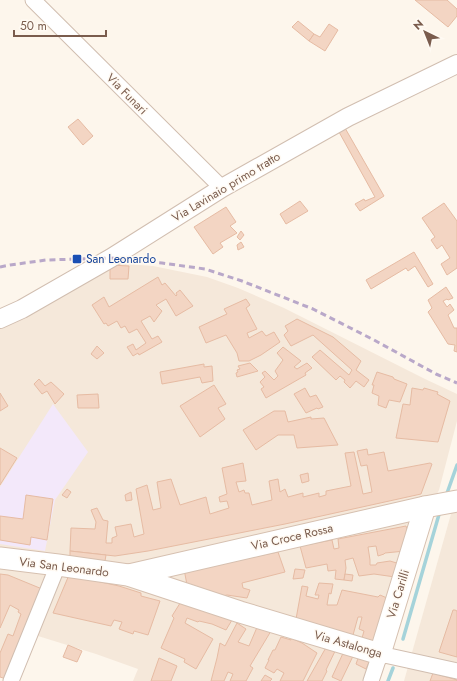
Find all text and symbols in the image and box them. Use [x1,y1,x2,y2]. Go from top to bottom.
scale bar [14,12,106,38]
north arrow [405,12,445,52]
text: N [410,16,427,34]
text: 50 m [20,17,47,35]
street label: Via Funari [102,69,152,119]
street label: Via Lavinaio primo tratto [168,147,284,227]
place label: San Leonardo [86,250,156,268]
marker: San Leonardo [71,253,83,265]
street label: Via Croce Rossa [249,519,335,555]
street label: Via San Leonardo [18,553,110,581]
street label: Via Carilli [382,567,414,621]
street label: Via Astalonga [312,626,384,662]

